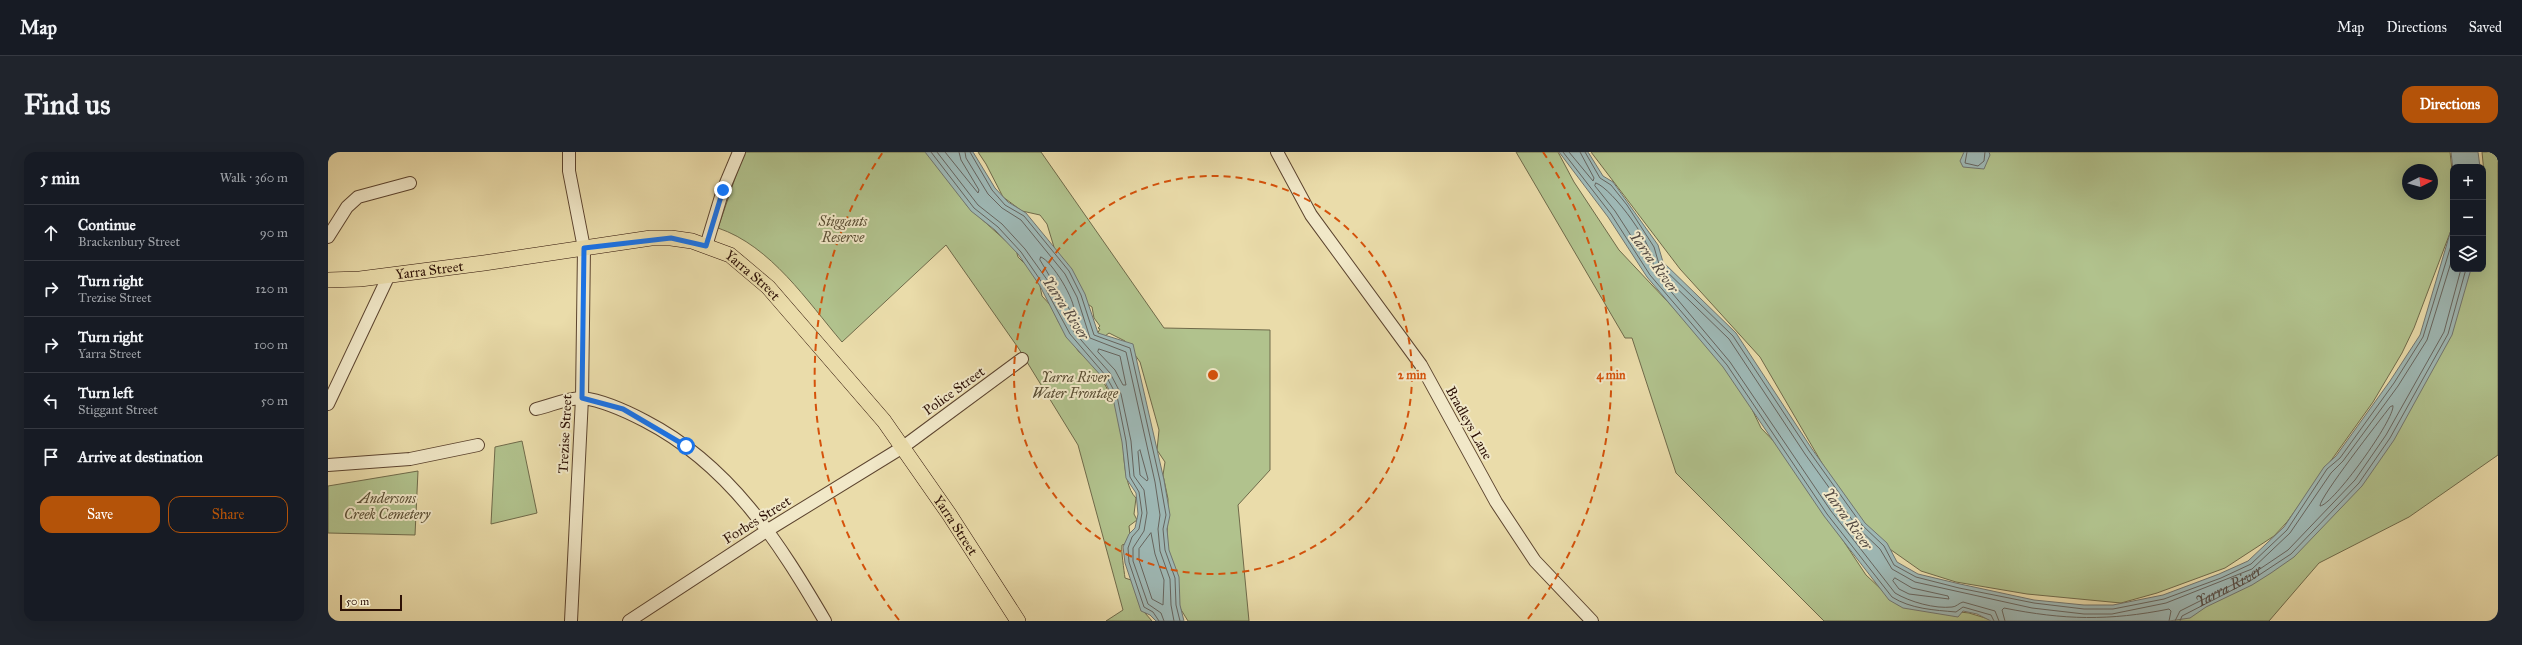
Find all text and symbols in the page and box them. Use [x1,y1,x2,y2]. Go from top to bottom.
text: Map [20,16,57,39]
text: Map [2337,19,2364,36]
text: Directions [2386,19,2447,36]
text: Saved [2469,19,2502,36]
button: Directions [2402,86,2498,123]
text: Find us [24,87,110,122]
north arrow [2402,164,2438,200]
map controls [2450,164,2486,272]
button: + [2450,164,2486,200]
text: 5 min [40,168,80,189]
text: Walk · 360 m [220,170,288,186]
route end [714,181,732,199]
button: − [2450,200,2486,236]
park label: Stiggants Reserve [818,213,868,246]
text: Continue [78,216,136,234]
icon: ahead [40,222,62,244]
text: 90 m [260,225,288,241]
water label: Yarra River [1625,227,1683,297]
text: Brackenbury Street [78,234,180,250]
button: layers [2450,236,2486,272]
street label: Yarra Street [722,246,784,304]
street label: Yarra Street [394,257,464,283]
text: Turn right [78,272,143,290]
water label: Yarra River [1039,273,1094,344]
icon: right [40,278,62,300]
text: 120 m [255,281,288,297]
text: Trezise Street [78,290,152,306]
text: Turn right [78,328,143,346]
icon: right [40,334,62,356]
text: 100 m [254,337,288,353]
text: Yarra Street [78,346,141,362]
street label: Police Street [920,363,988,419]
centre of rings [1206,368,1220,382]
text: 2 min [1398,368,1427,382]
text: 4 min [1596,368,1626,383]
park label: Yarra River Water Frontage [1032,369,1119,402]
street label: Bradleys Lane [1442,383,1496,463]
text: Turn left [78,384,134,402]
icon: left [40,390,62,412]
text: 50 m [261,393,288,409]
street label: Trezise Street [554,394,576,474]
text: Stiggant Street [78,402,158,418]
route start [677,437,695,455]
icon: arrive [40,446,62,468]
text: Arrive at destination [78,448,203,466]
water label: Yarra River [1819,484,1877,554]
park label: Andersons Creek Cemetery [344,490,431,523]
street label: Forbes Street [720,492,794,548]
street label: Yarra Street [930,492,982,558]
button: Save [40,496,160,533]
button: Share [168,496,288,533]
water label: Yarra River [2193,561,2266,611]
scale bar [340,593,402,612]
text: 50 m [346,595,369,608]

